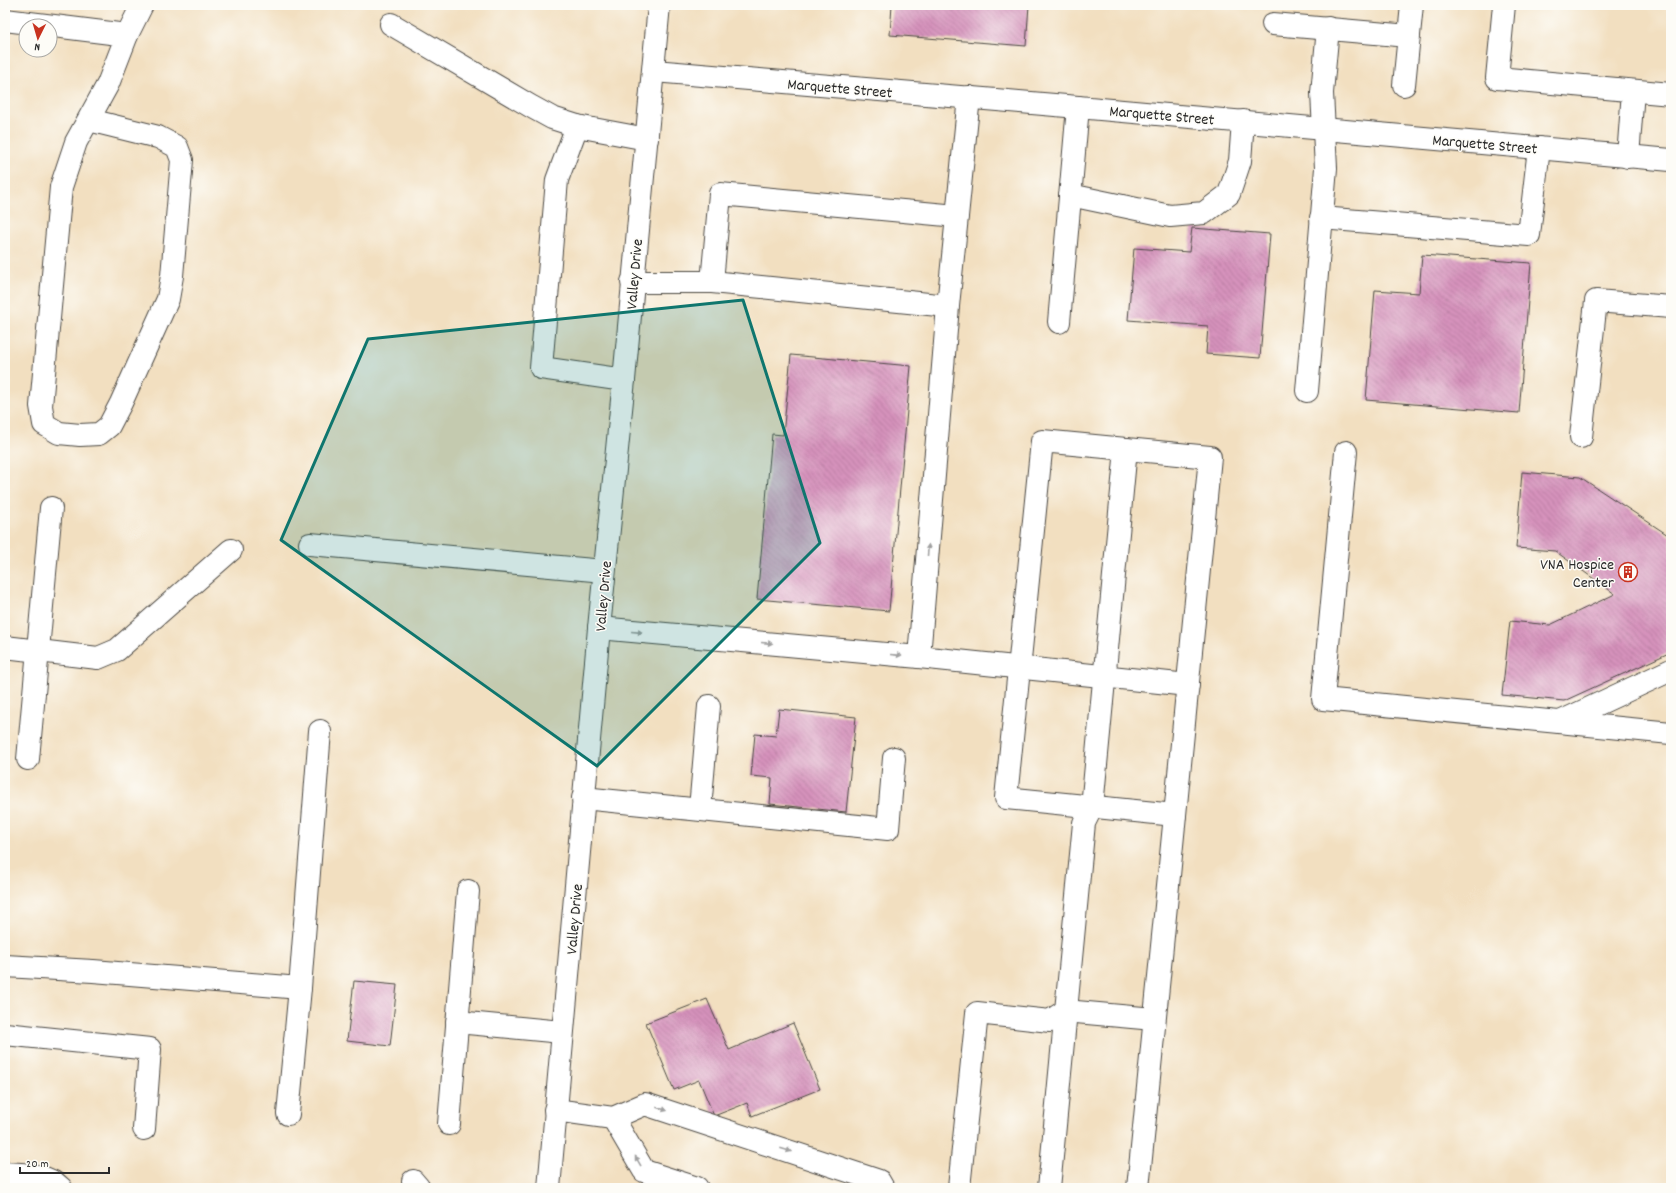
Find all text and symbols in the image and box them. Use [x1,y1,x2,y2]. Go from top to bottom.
north arrow [18,18,58,58]
text: N [33,38,41,54]
street label: Marquette Street [786,73,893,106]
street label: Marquette Street [1108,100,1215,133]
street label: Marquette Street [1431,129,1538,162]
street label: Valley Drive [621,238,650,311]
one-way arrow [924,544,931,556]
place label: VNA Hospice Center [1540,554,1614,595]
street label: Valley Drive [590,560,619,633]
building icon: VNA Hospice Center [1617,561,1639,583]
one-way arrow [631,628,643,635]
one-way arrow [761,640,773,647]
one-way arrow [890,652,902,658]
street label: Valley Drive [561,883,590,956]
one-way arrow [657,1107,669,1113]
one-way arrow [780,1147,792,1153]
scale bar [20,1149,109,1175]
one-way arrow [635,1155,642,1167]
text: 20 m [26,1156,49,1173]

